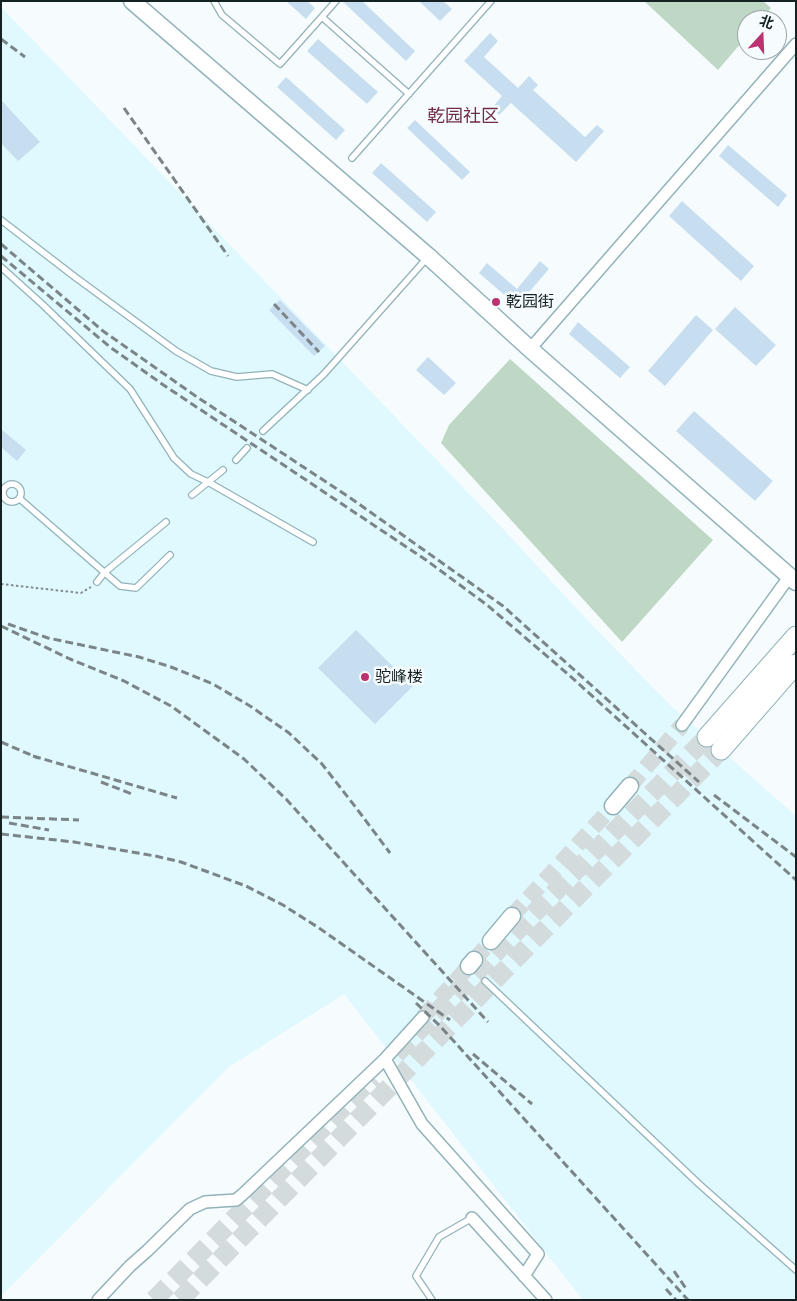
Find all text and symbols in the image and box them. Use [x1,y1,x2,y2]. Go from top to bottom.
north arrow [737,10,787,60]
text: 北 [757,11,776,32]
district label: 乾园社区 [427,106,499,128]
place label: 乾园街 [506,292,554,312]
marker: 乾园街 [490,296,502,308]
place label: 驼峰楼 [375,667,423,687]
marker: 驼峰楼 [359,671,371,683]

